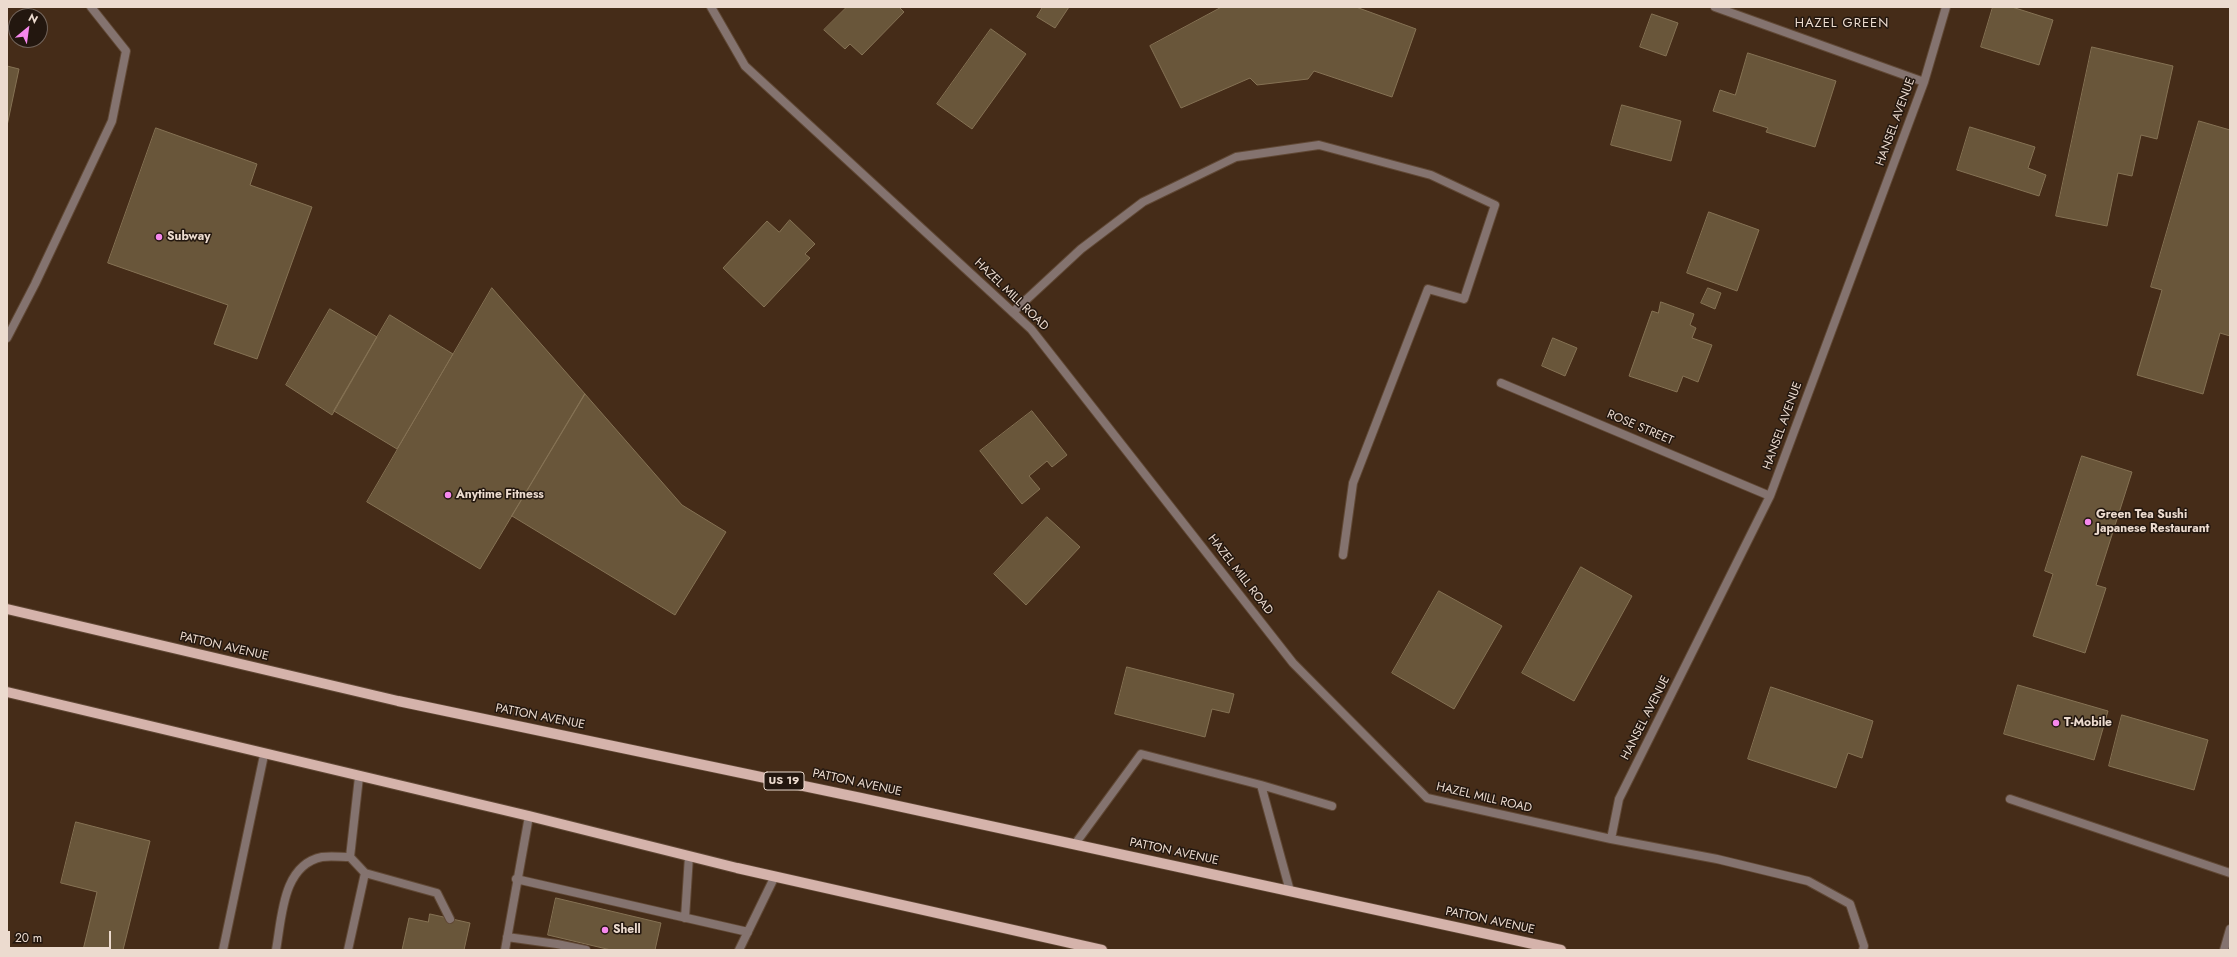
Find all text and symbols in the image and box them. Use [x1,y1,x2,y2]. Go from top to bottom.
north arrow [8,8,48,48]
text: N [26,9,41,27]
district label: HAZEL GREEN [1795,16,1889,32]
street label: HANSEL AVENUE [1873,76,1919,168]
place label: Subway [167,230,210,244]
marker: Subway [154,232,164,242]
street label: HAZEL MILL ROAD [971,256,1051,334]
street label: HANSEL AVENUE [1760,380,1806,472]
street label: ROSE STREET [1605,408,1675,448]
place label: Anytime Fitness [456,488,544,502]
marker: Anytime Fitness [443,490,453,500]
place label: Green Tea Sushi Japanese Restaurant [2096,508,2209,536]
marker: Green Tea Sushi Japanese Restaurant [2083,517,2093,527]
street label: HAZEL MILL ROAD [1204,532,1276,618]
street label: PATTON AVENUE [178,630,270,664]
street label: HANSEL AVENUE [1619,673,1673,763]
street label: PATTON AVENUE [494,701,586,733]
place label: T-Mobile [2064,716,2112,730]
marker: T-Mobile [2051,718,2061,728]
street label: PATTON AVENUE [811,767,903,799]
road number: US 19 [764,772,804,790]
street label: HAZEL MILL ROAD [1435,780,1533,816]
street label: PATTON AVENUE [1128,836,1220,868]
street label: PATTON AVENUE [1444,905,1536,937]
scale bar [10,923,113,949]
place label: Shell [613,923,641,937]
marker: Shell [600,925,610,935]
text: 20 m [15,929,42,947]

